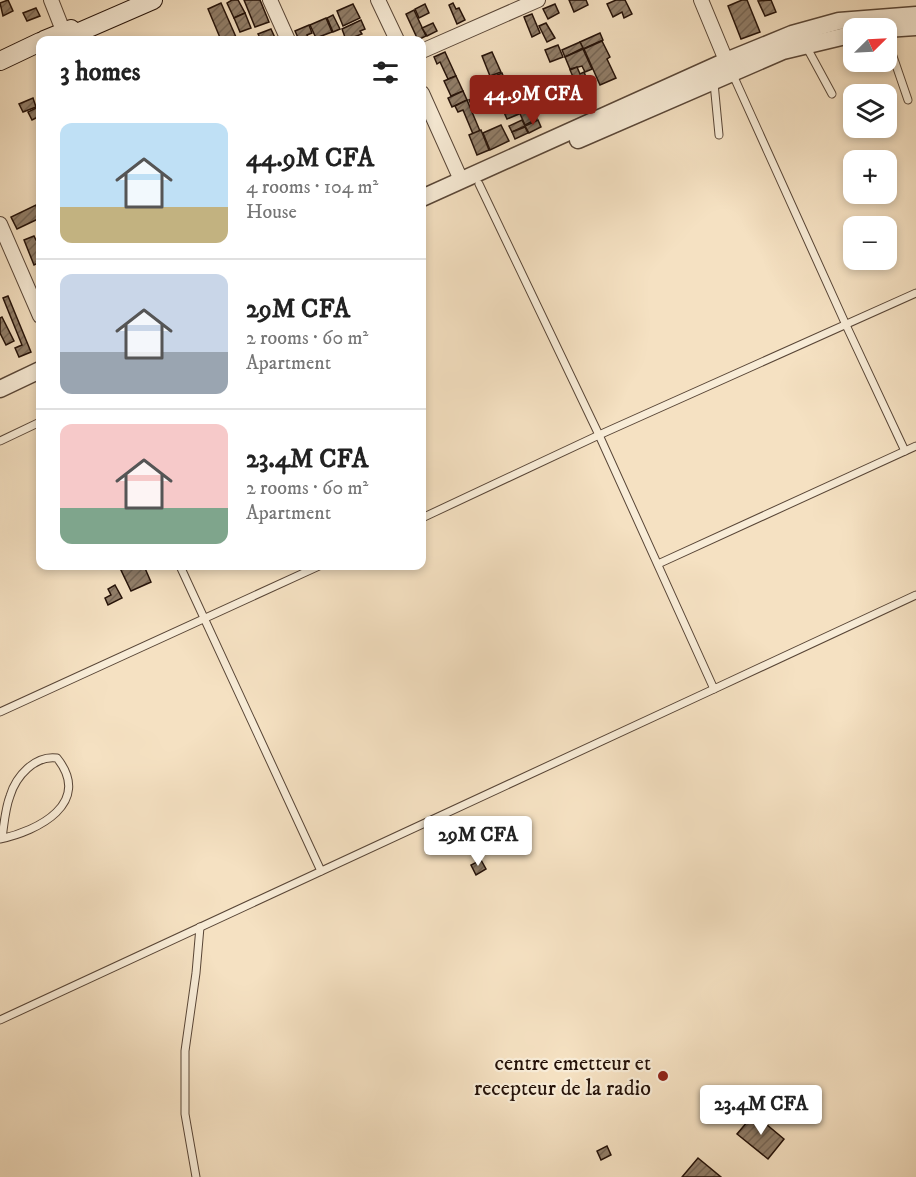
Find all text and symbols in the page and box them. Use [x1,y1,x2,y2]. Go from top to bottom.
north arrow [843,18,897,72]
map controls [843,18,897,270]
text: 3 homes [60,56,140,89]
icon: filters [369,56,402,89]
pin: 44.9M CFA [464,75,602,126]
text: 44.9M CFA [484,82,582,107]
button: layers [843,84,897,138]
text: 44.9M CFA [246,142,374,175]
icon: home [108,147,180,219]
button: + [843,150,897,204]
text: 4 rooms · 104 m² [246,175,378,200]
text: House [246,200,297,225]
button: − [843,216,897,270]
text: 29M CFA [246,293,350,326]
icon: home [108,298,180,370]
text: 2 rooms · 60 m² [246,326,368,351]
text: Apartment [246,351,331,376]
text: 23.4M CFA [246,443,368,476]
icon: home [108,448,180,520]
text: 2 rooms · 60 m² [246,476,368,501]
text: Apartment [246,501,331,526]
pin: 29M CFA [423,816,533,867]
text: 29M CFA [438,823,518,848]
place label: centre emetteur et recepteur de la radio [474,1050,651,1102]
marker: centre emetteur et recepteur de la radio [656,1069,670,1083]
pin: 23.4M CFA [692,1085,830,1136]
text: 23.4M CFA [714,1092,808,1117]

